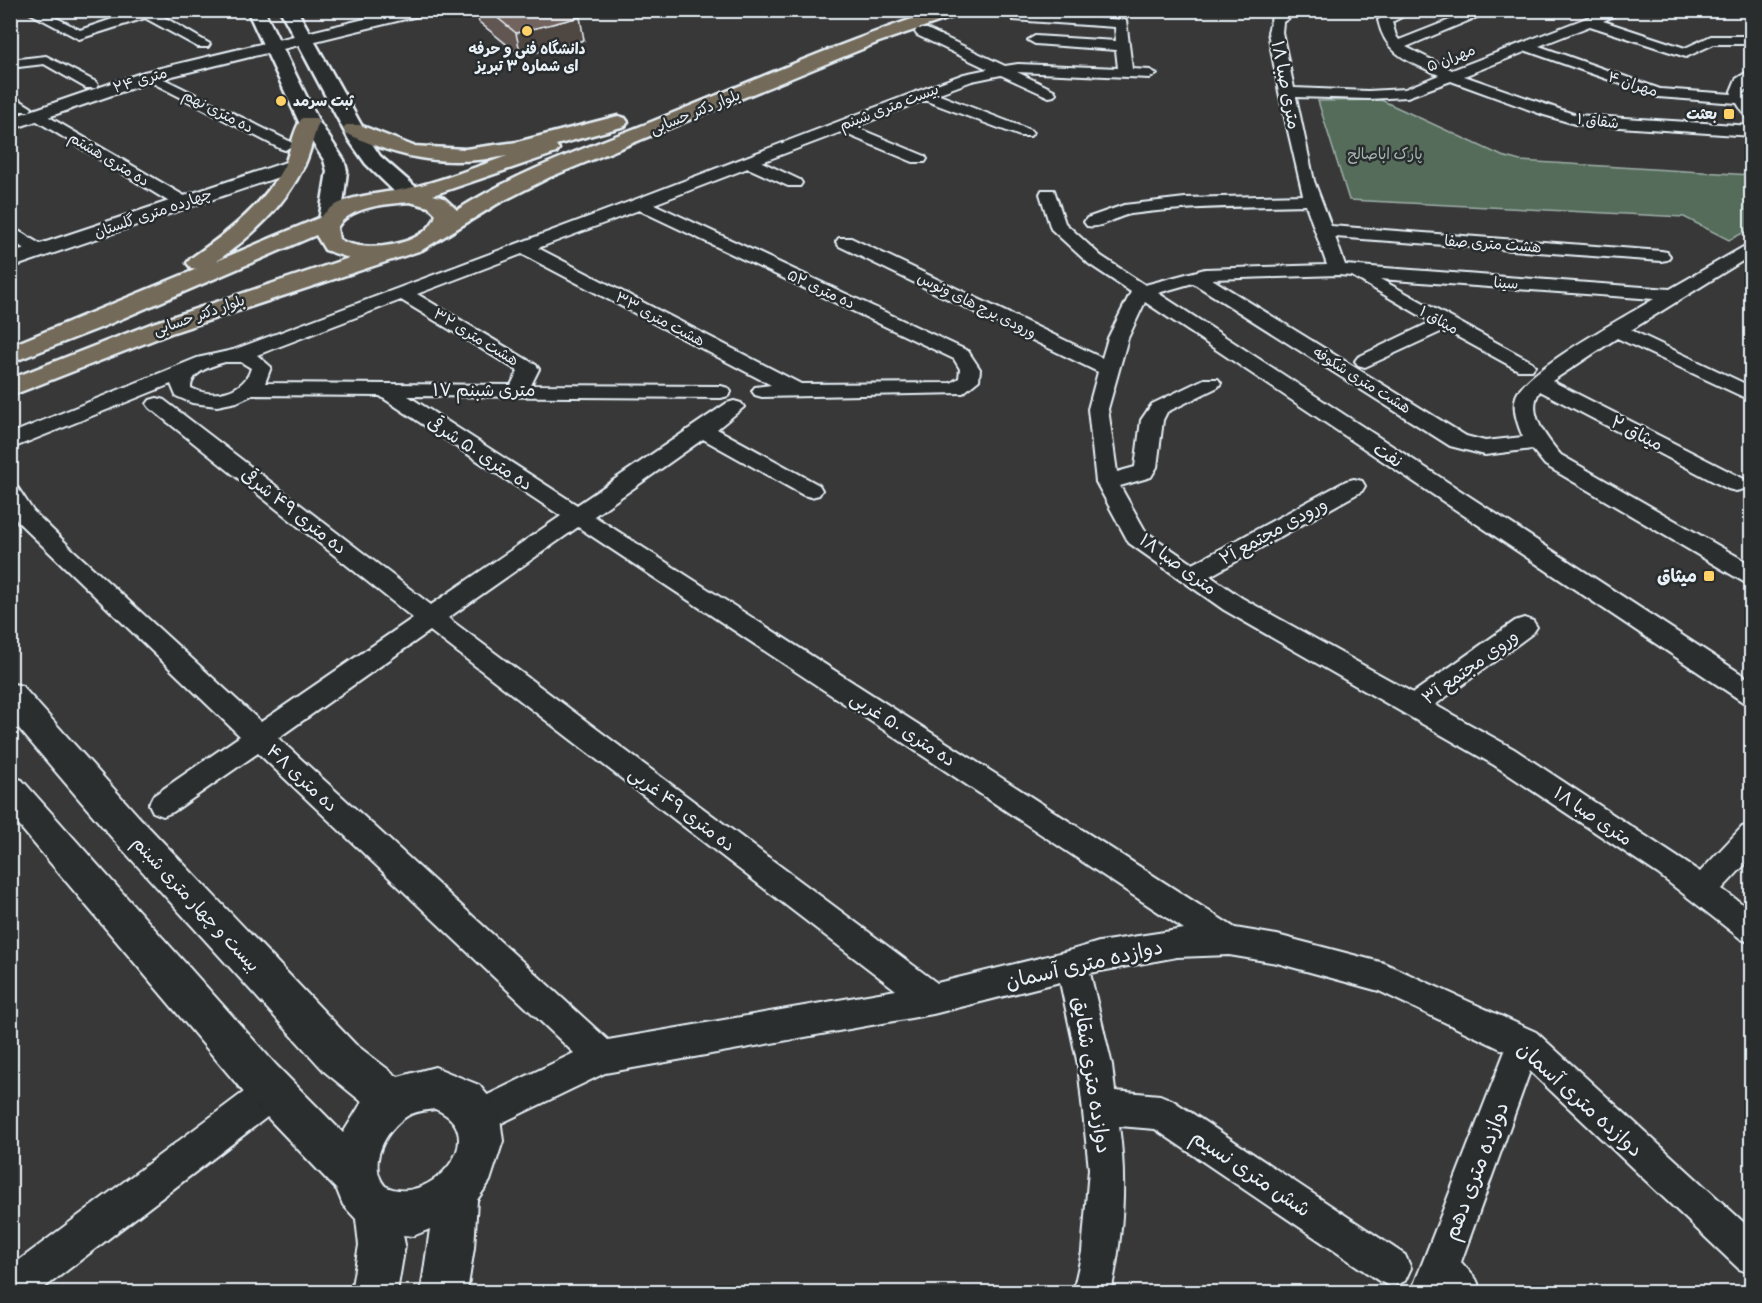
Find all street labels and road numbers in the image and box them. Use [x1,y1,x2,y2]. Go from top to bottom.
street label: متری صبا ۱۸ [1263,39,1304,132]
street label: مهران ۵ [1424,40,1479,79]
street label: ۲۴ متری [111,63,170,101]
street label: مهران ۴ [1604,67,1660,104]
street label: بیست متری شبنم [837,80,943,138]
street label: ده متری نهم [178,85,256,140]
street label: بلوار دکتر حسابی [647,86,744,142]
street label: شقاق ۱ [1576,110,1620,136]
street label: ده متری هشتم [64,128,152,193]
street label: چهارده متری گلستان [92,184,216,245]
street label: هشت متری صفا [1444,232,1542,260]
street label: ده متری ۵۲ [783,266,858,316]
street label: ورودی یرج های ونوس [913,268,1039,345]
street label: سینا [1493,273,1519,297]
street label: هشت متری ۳۳ [610,288,708,354]
street label: بلوار دکتر حسابی [151,291,249,343]
street label: میثاق ۱ [1414,302,1462,341]
street label: هشت متری ۳۲ [428,304,522,373]
street label: هشت متری شکوفه [1308,343,1414,421]
street label: ۱۷ متری شبنم [432,380,536,405]
street label: ده متری ۵۰ شرقی [421,410,537,499]
street label: میثاق ۲ [1605,411,1666,459]
street label: نفت [1367,438,1406,476]
street label: ده متری ۴۹ شرقی [235,462,352,562]
street label: ورودی مجتمع آ۲ [1216,493,1333,573]
street label: متری صبا ۱۸ [1133,529,1220,603]
street label: وروی مجتمع آ۳ [1418,625,1525,713]
street label: ده متری ۵۰ غربی [844,688,959,775]
street label: ده متری ۴۸ [259,740,341,819]
street label: ده متری ۴۹ غربی [622,763,739,859]
street label: متری صبا ۱۸ [1547,783,1636,854]
street label: بیست و چهار متری شبنم [125,832,264,979]
street label: دوازده متری آسمان [1003,934,1166,1000]
street label: دوازده متری شقایق [1062,995,1116,1156]
street label: دوازده متری آسمان [1508,1036,1648,1166]
street label: دوازده متری دهم [1439,1098,1519,1246]
street label: شش متری نسیم [1183,1124,1315,1227]

